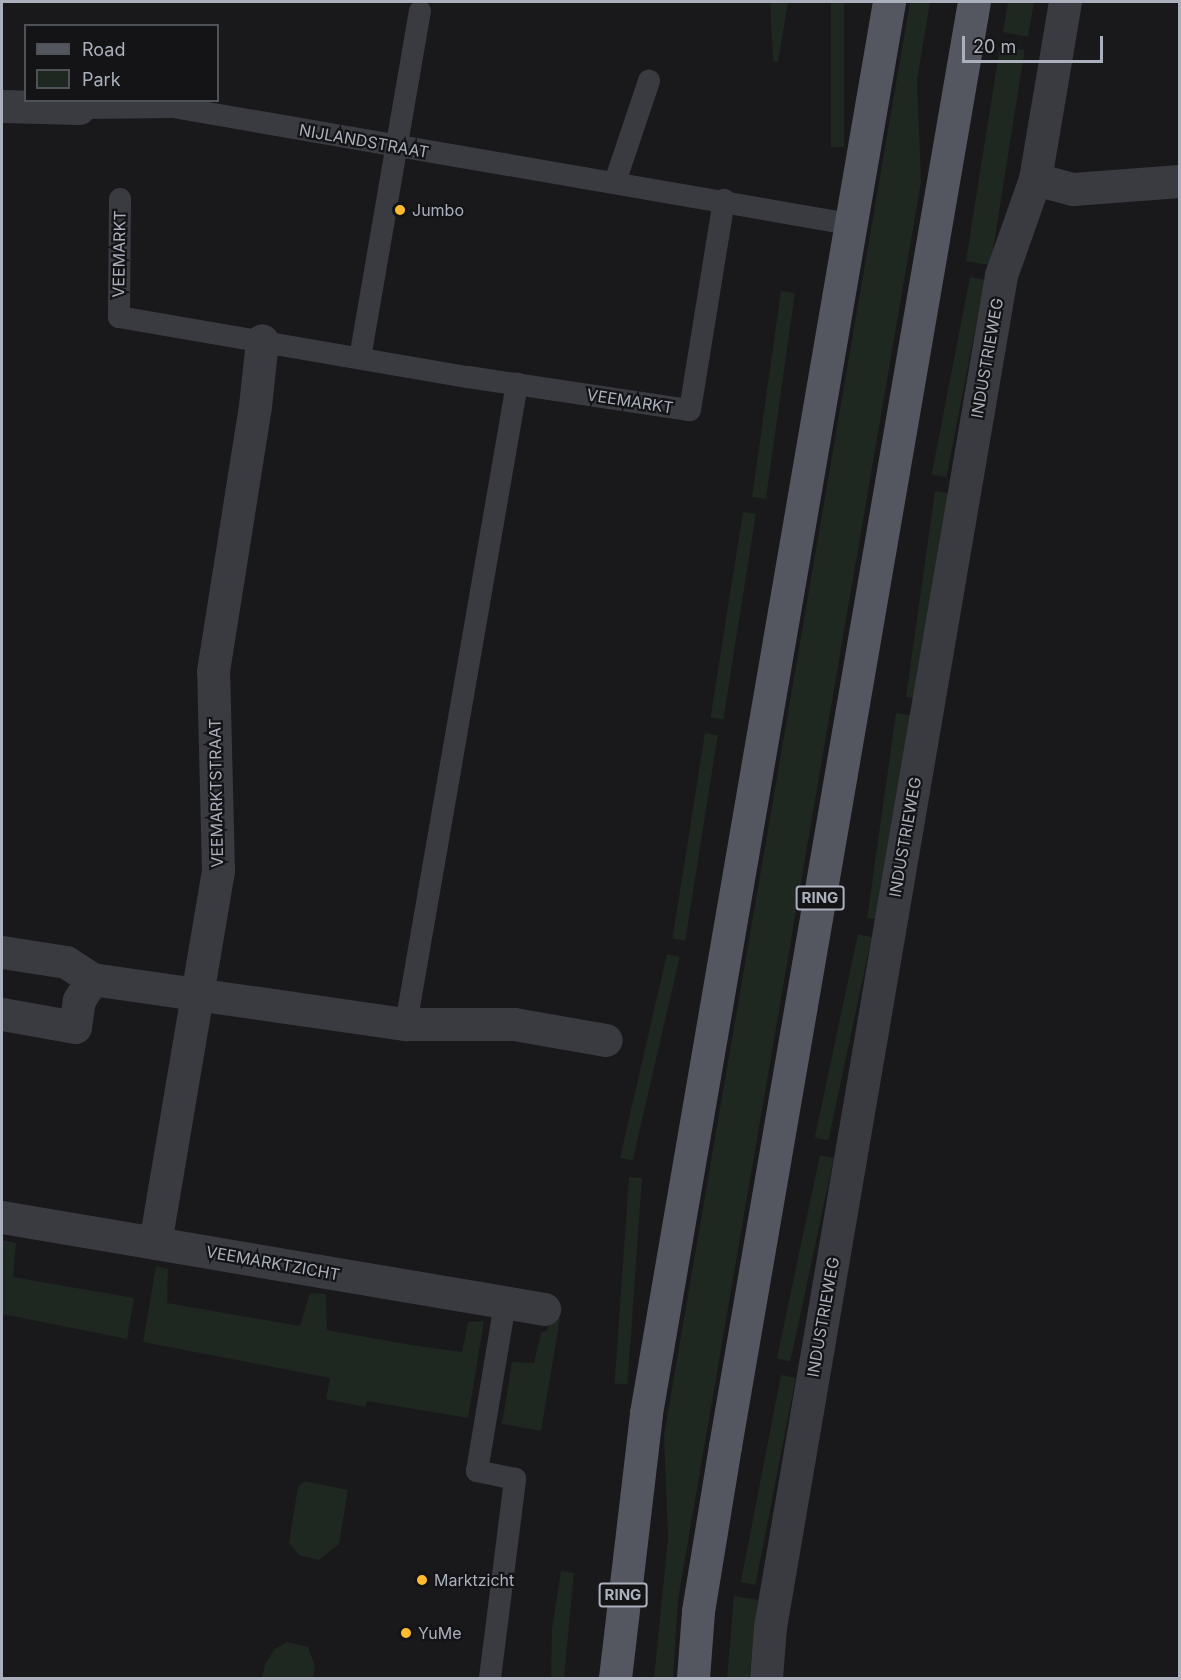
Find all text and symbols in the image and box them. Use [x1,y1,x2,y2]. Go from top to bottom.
legend [24,24,219,102]
scale bar [965,24,1106,62]
text: 20 m [973,36,1016,57]
text: Road [82,39,125,60]
text: Park [82,69,121,90]
street label: NIJLANDSTRAAT [298,120,430,162]
place label: Jumbo [412,200,464,220]
marker: Jumbo [393,203,407,217]
street label: VEEMARKT [109,210,129,298]
street label: INDUSTRIEWEG [967,296,1007,420]
street label: VEEMARKT [585,385,675,417]
street label: VEEMARKTSTRAAT [205,718,227,868]
street label: INDUSTRIEWEG [885,775,925,899]
road number: RING [794,886,846,910]
street label: VEEMARKTZICHT [205,1242,341,1284]
street label: INDUSTRIEWEG [803,1255,843,1379]
place label: Marktzicht [434,1570,514,1590]
marker: Marktzicht [415,1573,429,1587]
road number: RING [598,1583,648,1607]
place label: YuMe [418,1623,461,1643]
marker: YuMe [399,1626,413,1640]

